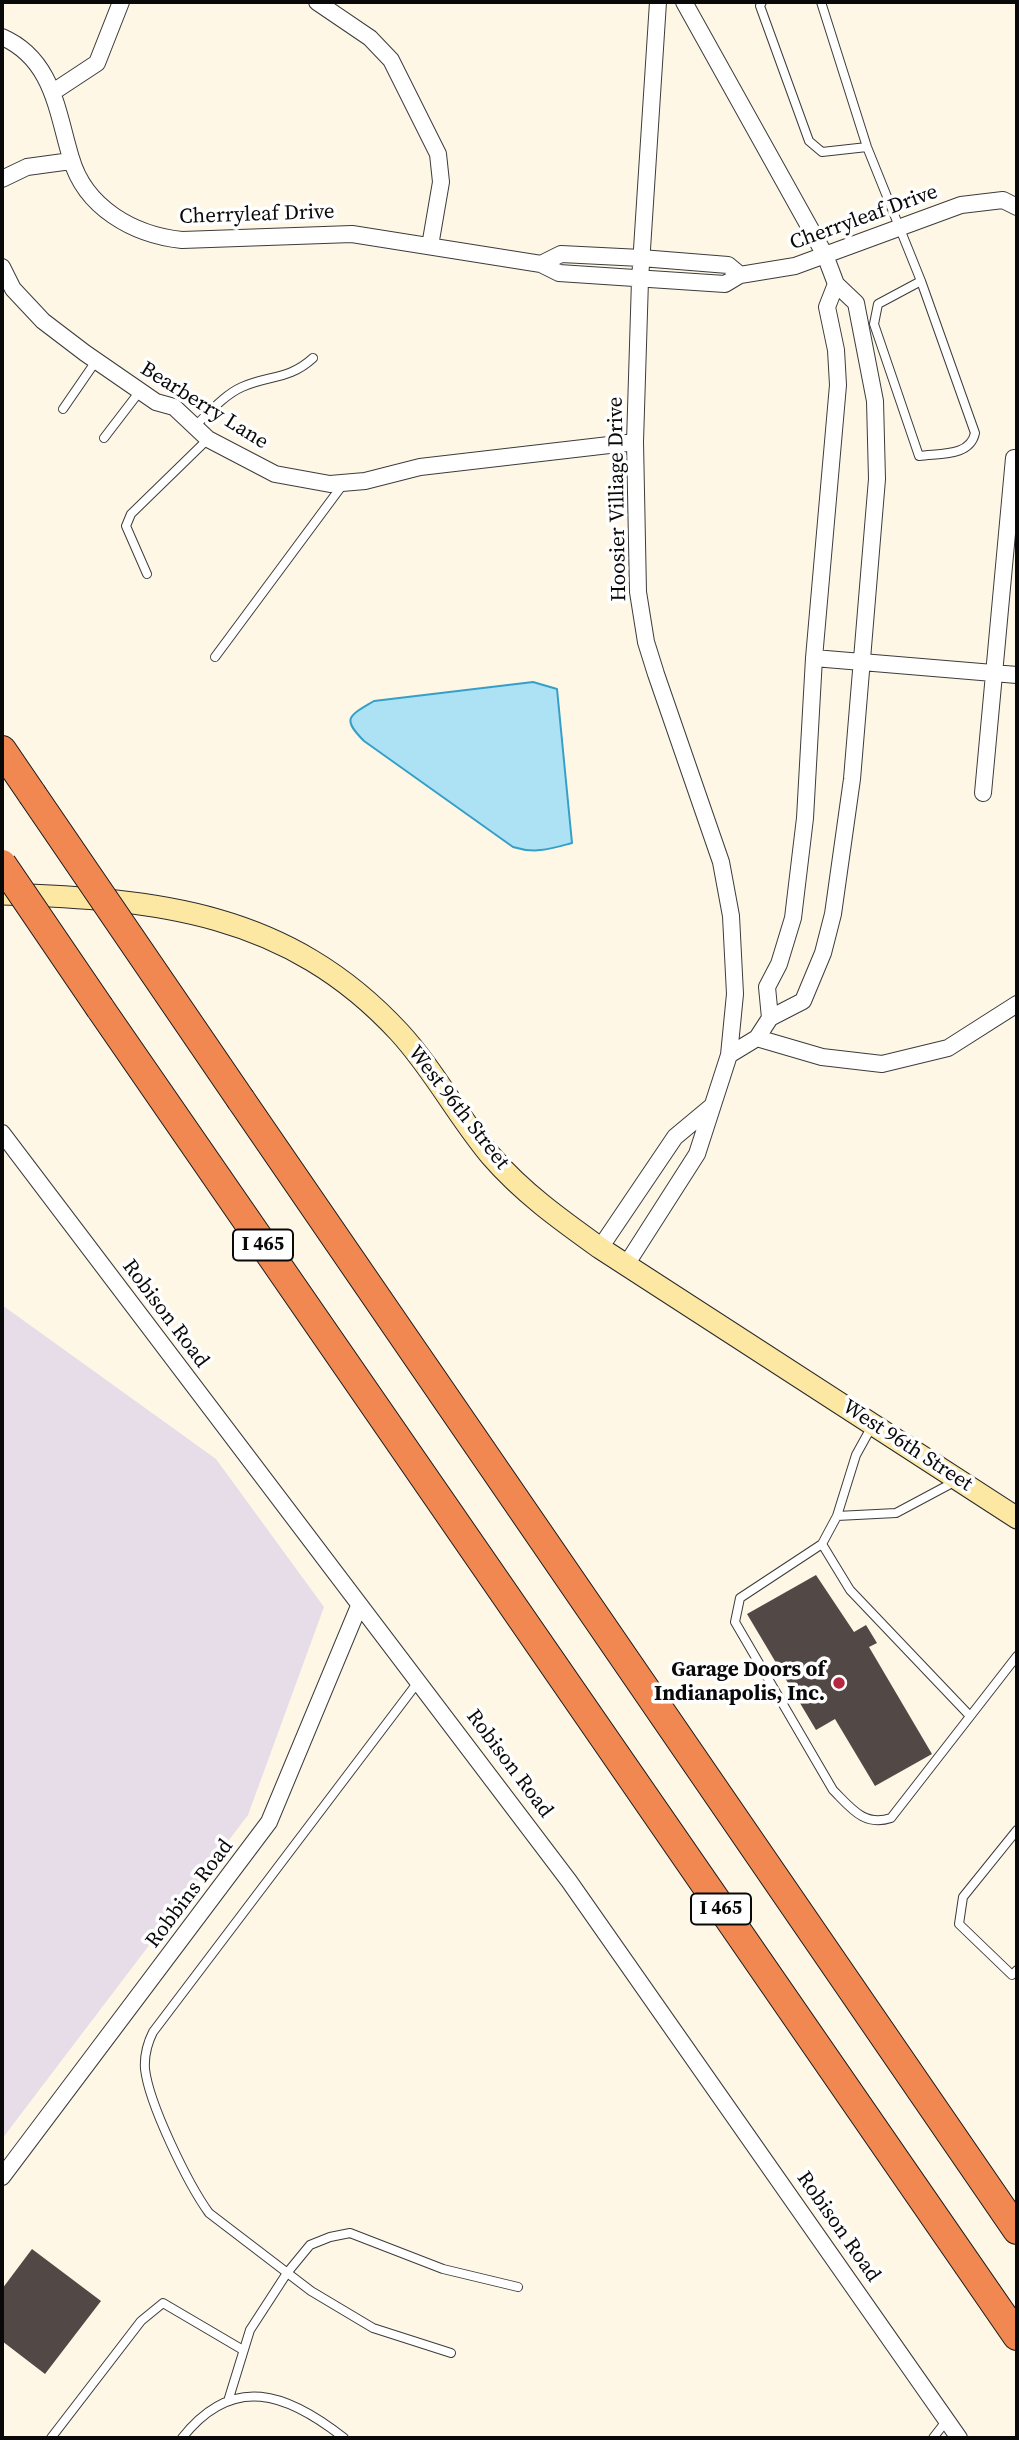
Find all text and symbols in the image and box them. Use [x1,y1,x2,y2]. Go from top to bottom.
street label: Cherryleaf Drive [787,180,941,256]
street label: Cherryleaf Drive [179,200,335,230]
street label: Bearberry Lane [135,357,273,455]
street label: Hoosier Villiage Drive [604,396,632,602]
street label: West 96th Street [402,1041,514,1175]
road number: I 465 [233,1230,293,1260]
street label: Robison Road [116,1255,214,1373]
street label: West 96th Street [837,1395,977,1497]
place label: Garage Doors of Indianapolis, Inc. [654,1658,825,1708]
marker: Garage Doors of Indianapolis, Inc. [831,1675,847,1691]
street label: Robison Road [460,1705,558,1823]
street label: Robbins Road [141,1835,239,1953]
road number: I 465 [691,1894,751,1924]
street label: Robison Road [791,2167,885,2287]

